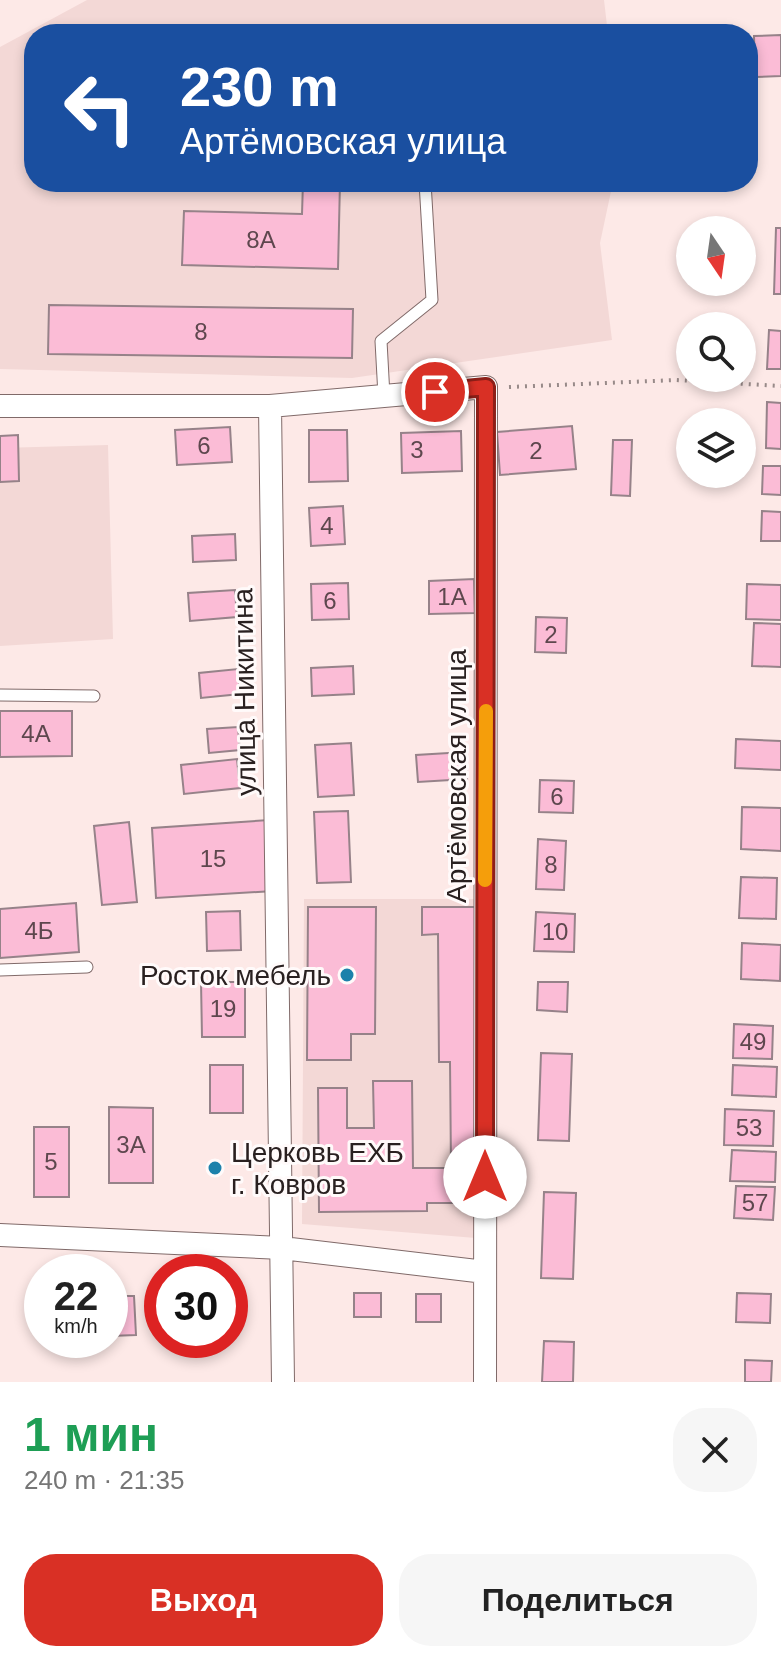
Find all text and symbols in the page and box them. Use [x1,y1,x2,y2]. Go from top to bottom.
text: 230 m [180,55,339,118]
icon: left [48,56,152,160]
text: Артёмовская улица [180,121,506,162]
north arrow [676,216,756,296]
map controls [676,216,756,488]
house number: 8А [246,226,276,253]
button: search [676,312,756,392]
house number: 8 [194,318,208,345]
pin [401,358,469,426]
icon: arrive [413,370,457,414]
button: layers [676,408,756,488]
house number: 6 [197,432,211,459]
house number: 3 [410,436,424,463]
house number: 2 [529,437,543,464]
house number: 4 [320,512,334,539]
house number: 1А [437,583,467,610]
street label: улица Никитина [227,587,262,796]
house number: 6 [323,587,337,614]
house number: 2 [544,621,558,648]
street label: Артёмовская улица [441,649,472,903]
house number: 4А [21,720,51,747]
house number: 6 [550,783,564,810]
house number: 15 [200,845,226,872]
house number: 8 [544,851,558,878]
house number: 4Б [24,917,54,944]
house number: 10 [542,918,568,945]
place label: Росток мебель [140,960,331,991]
marker: Росток мебель [338,966,356,984]
house number: 19 [210,995,236,1022]
house number: 49 [740,1028,766,1055]
house number: 53 [736,1114,762,1141]
house number: 3А [116,1131,146,1158]
position arrow [443,1135,527,1219]
place label: Церковь ЕХБ г. Ковров [231,1137,404,1200]
house number: 5 [44,1148,58,1175]
marker: Церковь ЕХБ г. Ковров [206,1159,224,1177]
house number: 57 [742,1189,768,1216]
speed limit sign: 30 [144,1254,248,1358]
text: 22 [54,1274,98,1318]
text: km/h [54,1315,98,1337]
text: 1 мин [24,1408,158,1461]
button: close [673,1408,757,1492]
text: 240 m · 21:35 [24,1465,184,1495]
button: Выход [24,1554,383,1646]
button: Поделиться [399,1554,757,1646]

